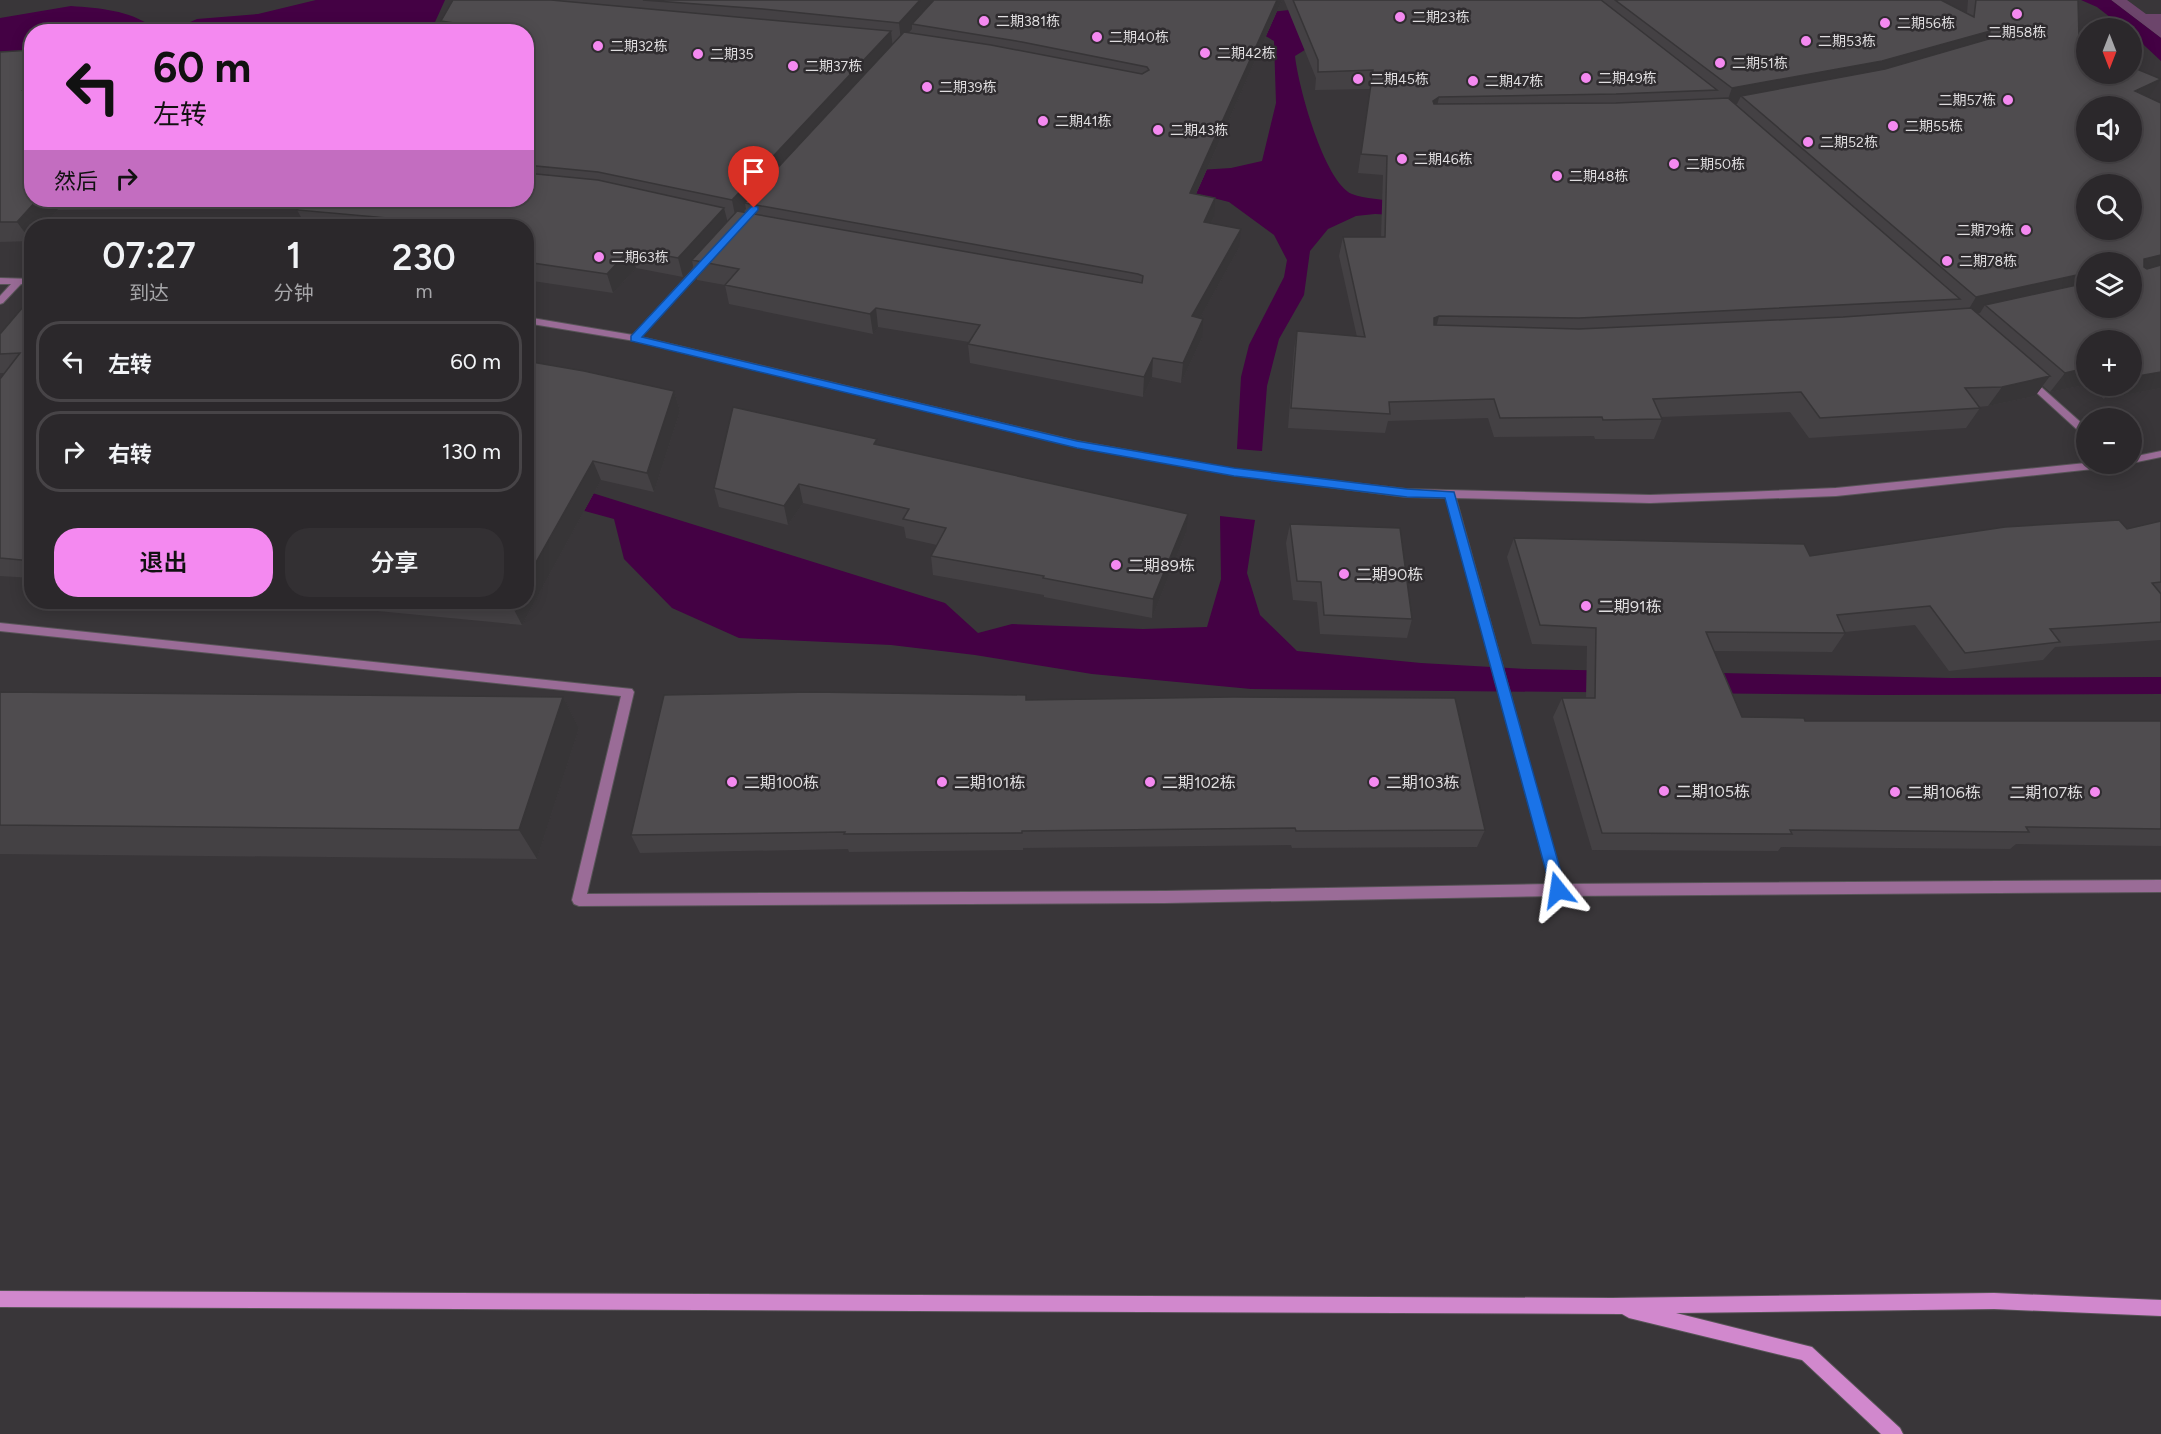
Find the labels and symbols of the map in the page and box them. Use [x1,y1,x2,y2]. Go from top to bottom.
marker: 二期58栋 [2010,7,2024,21]
place label: 二期23栋 [1412,9,1469,26]
marker: 二期23栋 [1393,10,1407,24]
place label: 二期381栋 [996,13,1060,30]
marker: 二期381栋 [977,14,991,28]
place label: 二期56栋 [1897,15,1955,32]
marker: 二期56栋 [1878,16,1892,30]
north arrow [2076,18,2142,84]
place label: 二期58栋 [1988,24,2046,41]
place label: 二期40栋 [1109,29,1169,46]
marker: 二期40栋 [1090,30,1104,44]
place label: 二期53栋 [1818,33,1876,50]
marker: 二期53栋 [1799,34,1813,48]
place label: 二期32栋 [610,38,667,55]
marker: 二期32栋 [591,39,605,53]
place label: 二期42栋 [1217,45,1276,62]
place label: 二期35 [710,46,754,63]
marker: 二期42栋 [1198,46,1212,60]
marker: 二期35 [691,47,705,61]
place label: 二期51栋 [1732,55,1788,72]
marker: 二期51栋 [1713,56,1727,70]
place label: 二期37栋 [805,58,862,75]
marker: 二期37栋 [786,59,800,73]
place label: 二期49栋 [1598,70,1657,87]
place label: 二期45栋 [1370,71,1429,88]
marker: 二期49栋 [1579,71,1593,85]
marker: 二期45栋 [1351,72,1365,86]
place label: 二期47栋 [1485,73,1543,90]
marker: 二期47栋 [1466,74,1480,88]
place label: 二期39栋 [939,79,997,96]
marker: 二期39栋 [920,80,934,94]
place label: 二期57栋 [1938,92,1996,109]
marker: 二期57栋 [2001,93,2015,107]
place label: 二期41栋 [1055,113,1111,130]
marker: 二期41栋 [1036,114,1050,128]
place label: 二期55栋 [1905,118,1963,135]
marker: 二期55栋 [1886,119,1900,133]
place label: 二期43栋 [1170,122,1228,139]
marker: 二期43栋 [1151,123,1165,137]
place label: 二期52栋 [1820,134,1878,151]
marker: 二期52栋 [1801,135,1815,149]
pin [728,146,779,208]
place label: 二期46栋 [1414,151,1473,168]
marker: 二期46栋 [1395,152,1409,166]
place label: 二期50栋 [1686,156,1745,173]
marker: 二期50栋 [1667,157,1681,171]
place label: 二期48栋 [1569,168,1628,185]
marker: 二期48栋 [1550,169,1564,183]
place label: 二期79栋 [1957,222,2014,239]
marker: 二期79栋 [2019,223,2033,237]
place label: 二期63栋 [611,249,669,266]
marker: 二期63栋 [592,250,606,264]
place label: 二期78栋 [1959,253,2017,270]
marker: 二期78栋 [1940,254,1954,268]
place label: 二期89栋 [1128,556,1195,575]
marker: 二期89栋 [1109,558,1123,572]
place label: 二期90栋 [1356,565,1423,584]
marker: 二期90栋 [1337,567,1351,581]
place label: 二期91栋 [1598,597,1662,616]
marker: 二期91栋 [1579,599,1593,613]
place label: 二期100栋 [744,773,819,792]
place label: 二期101栋 [954,773,1025,792]
place label: 二期102栋 [1162,773,1236,792]
place label: 二期103栋 [1386,773,1460,792]
marker: 二期100栋 [725,775,739,789]
marker: 二期101栋 [935,775,949,789]
marker: 二期102栋 [1143,775,1157,789]
marker: 二期103栋 [1367,775,1381,789]
place label: 二期105栋 [1676,782,1750,801]
place label: 二期106栋 [1907,783,1981,802]
place label: 二期107栋 [2010,783,2083,802]
marker: 二期105栋 [1657,784,1671,798]
marker: 二期106栋 [1888,785,1902,799]
marker: 二期107栋 [2088,785,2102,799]
position arrow [1526,858,1590,922]

